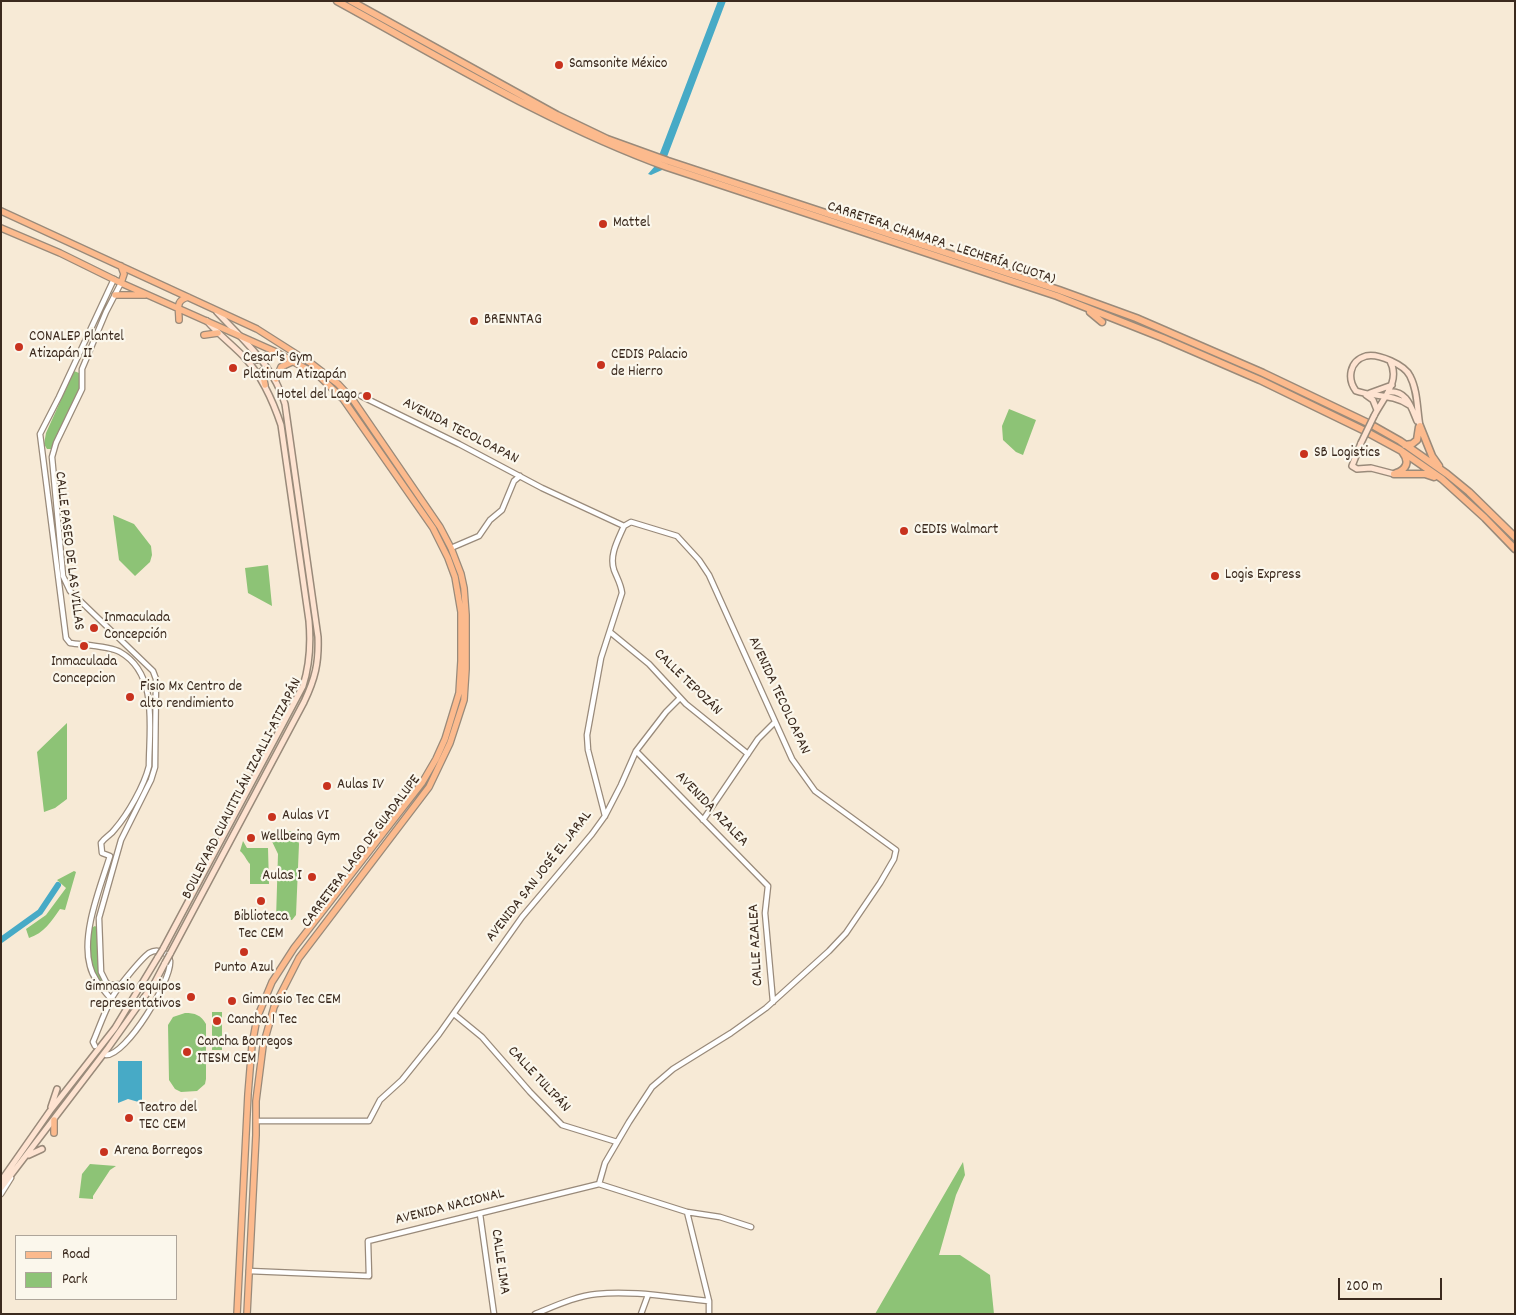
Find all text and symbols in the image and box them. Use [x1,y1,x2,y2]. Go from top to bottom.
place label: Samsonite México [569,56,667,74]
marker: Samsonite México [553,59,565,71]
street label: CARRETERA CHAMAPA - LECHERÍA (CUOTA) [825,199,1057,289]
place label: Mattel [613,215,650,233]
marker: Mattel [597,218,609,230]
place label: BRENNTAG [484,312,542,330]
marker: BRENNTAG [468,315,480,327]
place label: CONALEP Plantel Atizapán II [29,329,124,364]
marker: CONALEP Plantel Atizapán II [13,341,25,353]
place label: CEDIS Palacio de Hierro [611,347,688,382]
place label: Cesar's Gym Platinum Atizapán [243,350,346,385]
marker: CEDIS Palacio de Hierro [595,359,607,371]
marker: Cesar's Gym Platinum Atizapán [227,362,239,374]
place label: Hotel del Lago [276,387,357,405]
marker: Hotel del Lago [361,390,373,402]
street label: AVENIDA TECOLOAPAN [399,395,521,469]
place label: SB Logistics [1314,445,1380,463]
marker: SB Logistics [1298,448,1310,460]
street label: CALLE PASEO DE LAS VILLAS [49,471,87,631]
place label: CEDIS Walmart [914,522,998,540]
marker: CEDIS Walmart [898,525,910,537]
place label: Logis Express [1225,567,1301,585]
marker: Logis Express [1209,570,1221,582]
place label: Inmaculada Concepción [104,610,170,645]
marker: Inmaculada Concepción [88,622,100,634]
street label: AVENIDA TECOLOAPAN [743,634,813,758]
marker: Inmaculada Concepcion [78,640,90,652]
street label: CALLE TEPOZÁN [649,646,725,720]
place label: Inmaculada Concepcion [51,654,117,689]
street label: BOULEVARD CUAUTITLÁN IZCALLI-ATIZAPÁN [179,675,307,903]
place label: Fisio Mx Centro de alto rendimiento [140,679,242,714]
marker: Fisio Mx Centro de alto rendimiento [124,691,136,703]
street label: AVENIDA AZALEA [671,769,751,851]
street label: CARRETERA LAGO DE GUADALUPE [299,772,425,932]
place label: Aulas IV [337,777,384,795]
marker: Aulas IV [321,780,333,792]
place label: Aulas VI [282,808,329,826]
street label: AVENIDA SAN JOSÉ EL JARAL [483,808,597,946]
marker: Aulas VI [266,811,278,823]
place label: Wellbeing Gym [261,829,340,847]
marker: Wellbeing Gym [245,832,257,844]
place label: Aulas I [262,868,302,886]
marker: Aulas I [306,871,318,883]
marker: Biblioteca Tec CEM [255,895,267,907]
street label: CALLE AZALEA [746,903,768,987]
place label: Biblioteca Tec CEM [234,909,288,944]
marker: Punto Azul [238,946,250,958]
place label: Punto Azul [214,960,274,978]
place label: Gimnasio equipos representativos [85,979,181,1014]
marker: Gimnasio equipos representativos [185,991,197,1003]
place label: Gimnasio Tec CEM [242,992,341,1010]
marker: Gimnasio Tec CEM [226,995,238,1007]
place label: Cancha 1 Tec [227,1012,297,1030]
marker: Cancha 1 Tec [211,1015,223,1027]
place label: Cancha Borregos ITESM CEM [197,1034,293,1069]
street label: CALLE TULIPÁN [503,1043,573,1117]
marker: Cancha Borregos ITESM CEM [181,1046,193,1058]
place label: Teatro del TEC CEM [139,1100,197,1135]
marker: Teatro del TEC CEM [123,1112,135,1124]
place label: Arena Borregos [114,1143,203,1161]
marker: Arena Borregos [98,1146,110,1158]
street label: AVENIDA NACIONAL [394,1186,506,1230]
street label: CALLE LIMA [486,1228,512,1296]
legend [15,1235,178,1300]
text: Road [62,1244,90,1266]
scale bar [1341,1268,1445,1300]
text: Park [62,1269,88,1291]
text: 200 m [1346,1276,1383,1298]

